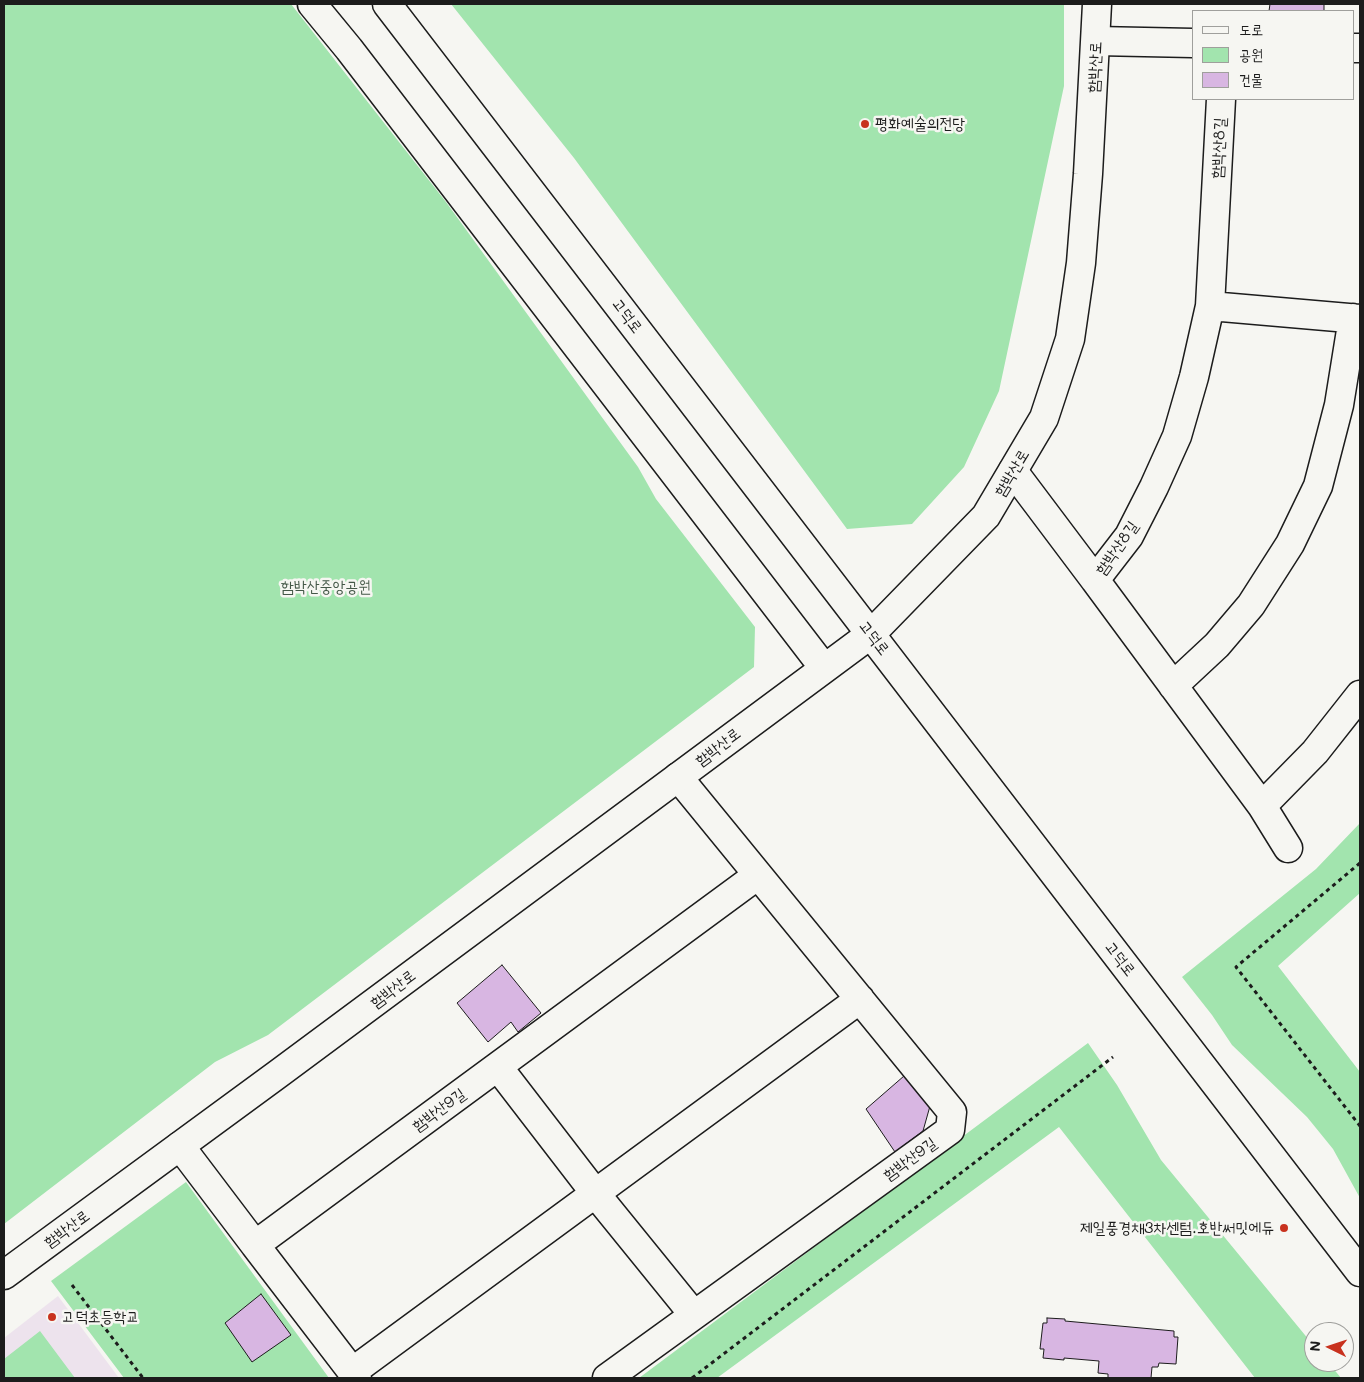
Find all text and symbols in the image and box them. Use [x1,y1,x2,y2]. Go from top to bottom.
legend [1192,10,1354,100]
text: 도로 [1239,19,1263,39]
street label: 함박산로 [1084,41,1106,93]
text: 공원 [1239,44,1263,64]
text: 건물 [1239,69,1263,89]
place label: 평화예술의전당 [875,114,965,134]
street label: 함박산8길 [1208,117,1230,179]
marker: 평화예술의전당 [859,118,871,130]
street label: 고덕로 [608,295,646,337]
street label: 함박산로 [991,446,1033,500]
street label: 함박산8길 [1092,517,1142,579]
park label: 함박산중앙공원 [281,577,371,597]
street label: 고덕로 [855,617,893,659]
street label: 함박산로 [692,724,744,770]
street label: 고덕로 [1101,938,1139,980]
street label: 함박산로 [367,966,419,1012]
street label: 함박산9길 [409,1084,469,1136]
street label: 함박산9길 [880,1133,940,1185]
street label: 함박산로 [41,1206,93,1252]
place label: 제일풍경채3차센텀.호반써밋에듀 [1080,1218,1274,1238]
marker: 제일풍경채3차센텀.호반써밋에듀 [1278,1222,1290,1234]
place label: 고덕초등학교 [62,1307,139,1327]
marker: 고덕초등학교 [46,1311,58,1323]
north arrow [1304,1322,1354,1372]
text: N [1305,1340,1324,1352]

